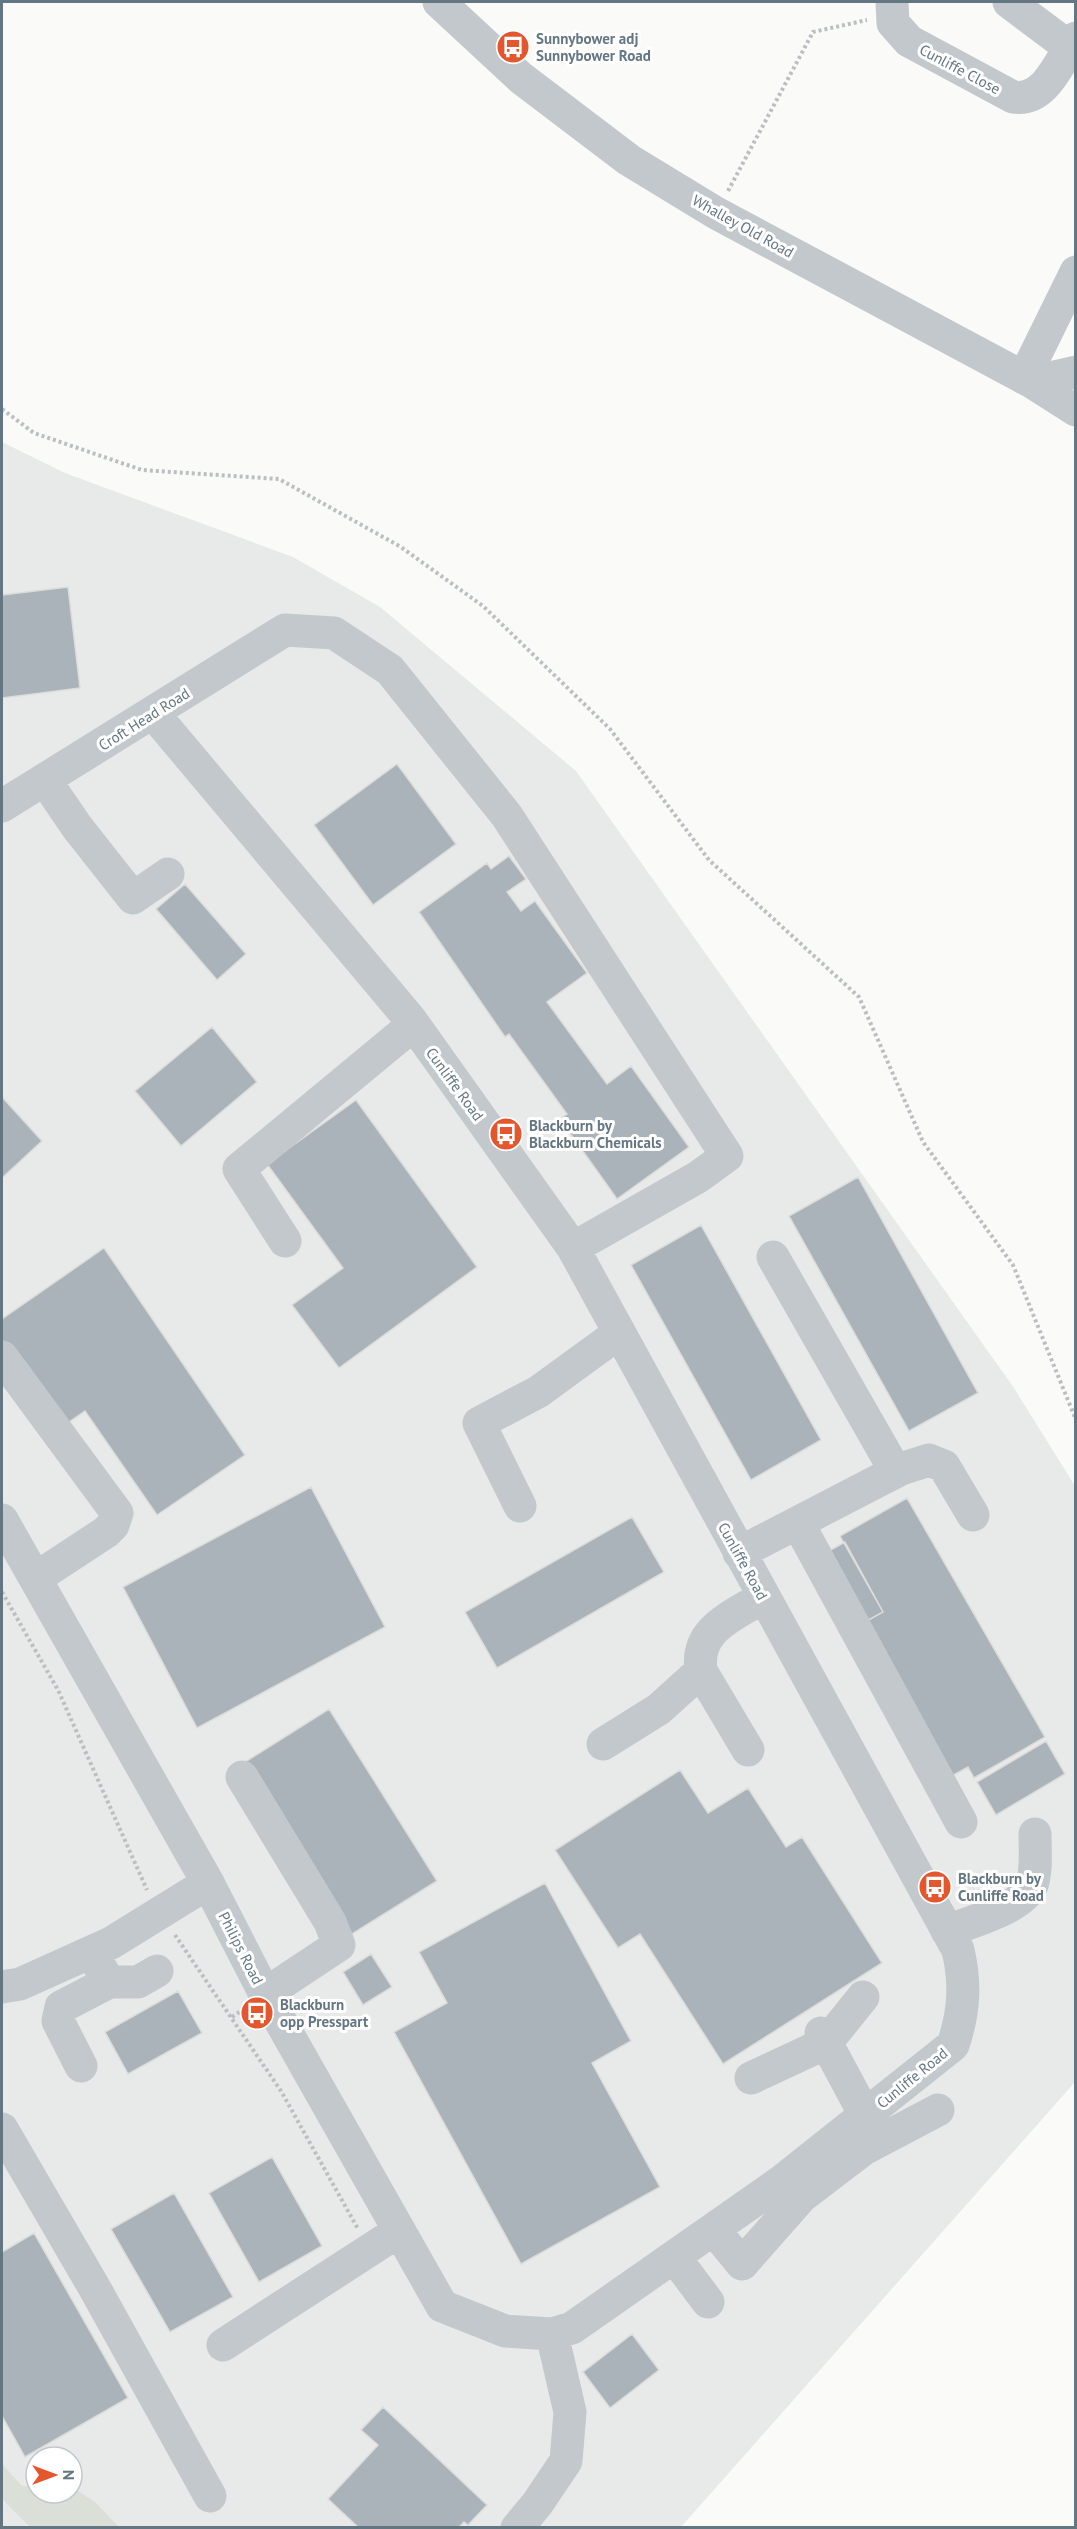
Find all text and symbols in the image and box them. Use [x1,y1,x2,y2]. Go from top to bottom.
bus stop icon: Sunnybower adj Sunnybower Road [495,29,531,65]
place label: Sunnybower adj Sunnybower Road [536,29,651,65]
street label: Cunliffe Close [916,40,1004,98]
street label: Whalley Old Road [689,190,797,262]
street label: Croft Head Road [95,683,193,755]
street label: Cunliffe Road [422,1044,488,1124]
bus stop icon: Blackburn by Blackburn Chemicals [488,1116,524,1152]
place label: Blackburn by Blackburn Chemicals [529,1116,662,1152]
street label: Cunliffe Road [714,1519,772,1603]
bus stop icon: Blackburn by Cunliffe Road [917,1869,953,1905]
place label: Blackburn by Cunliffe Road [958,1869,1044,1905]
street label: Philips Road [215,1908,267,1988]
bus stop icon: Blackburn opp Presspart [239,1995,275,2031]
place label: Blackburn opp Presspart [280,1995,369,2031]
street label: Cunliffe Road [873,2044,951,2112]
north arrow [24,2445,84,2505]
text: N [59,2470,79,2480]

